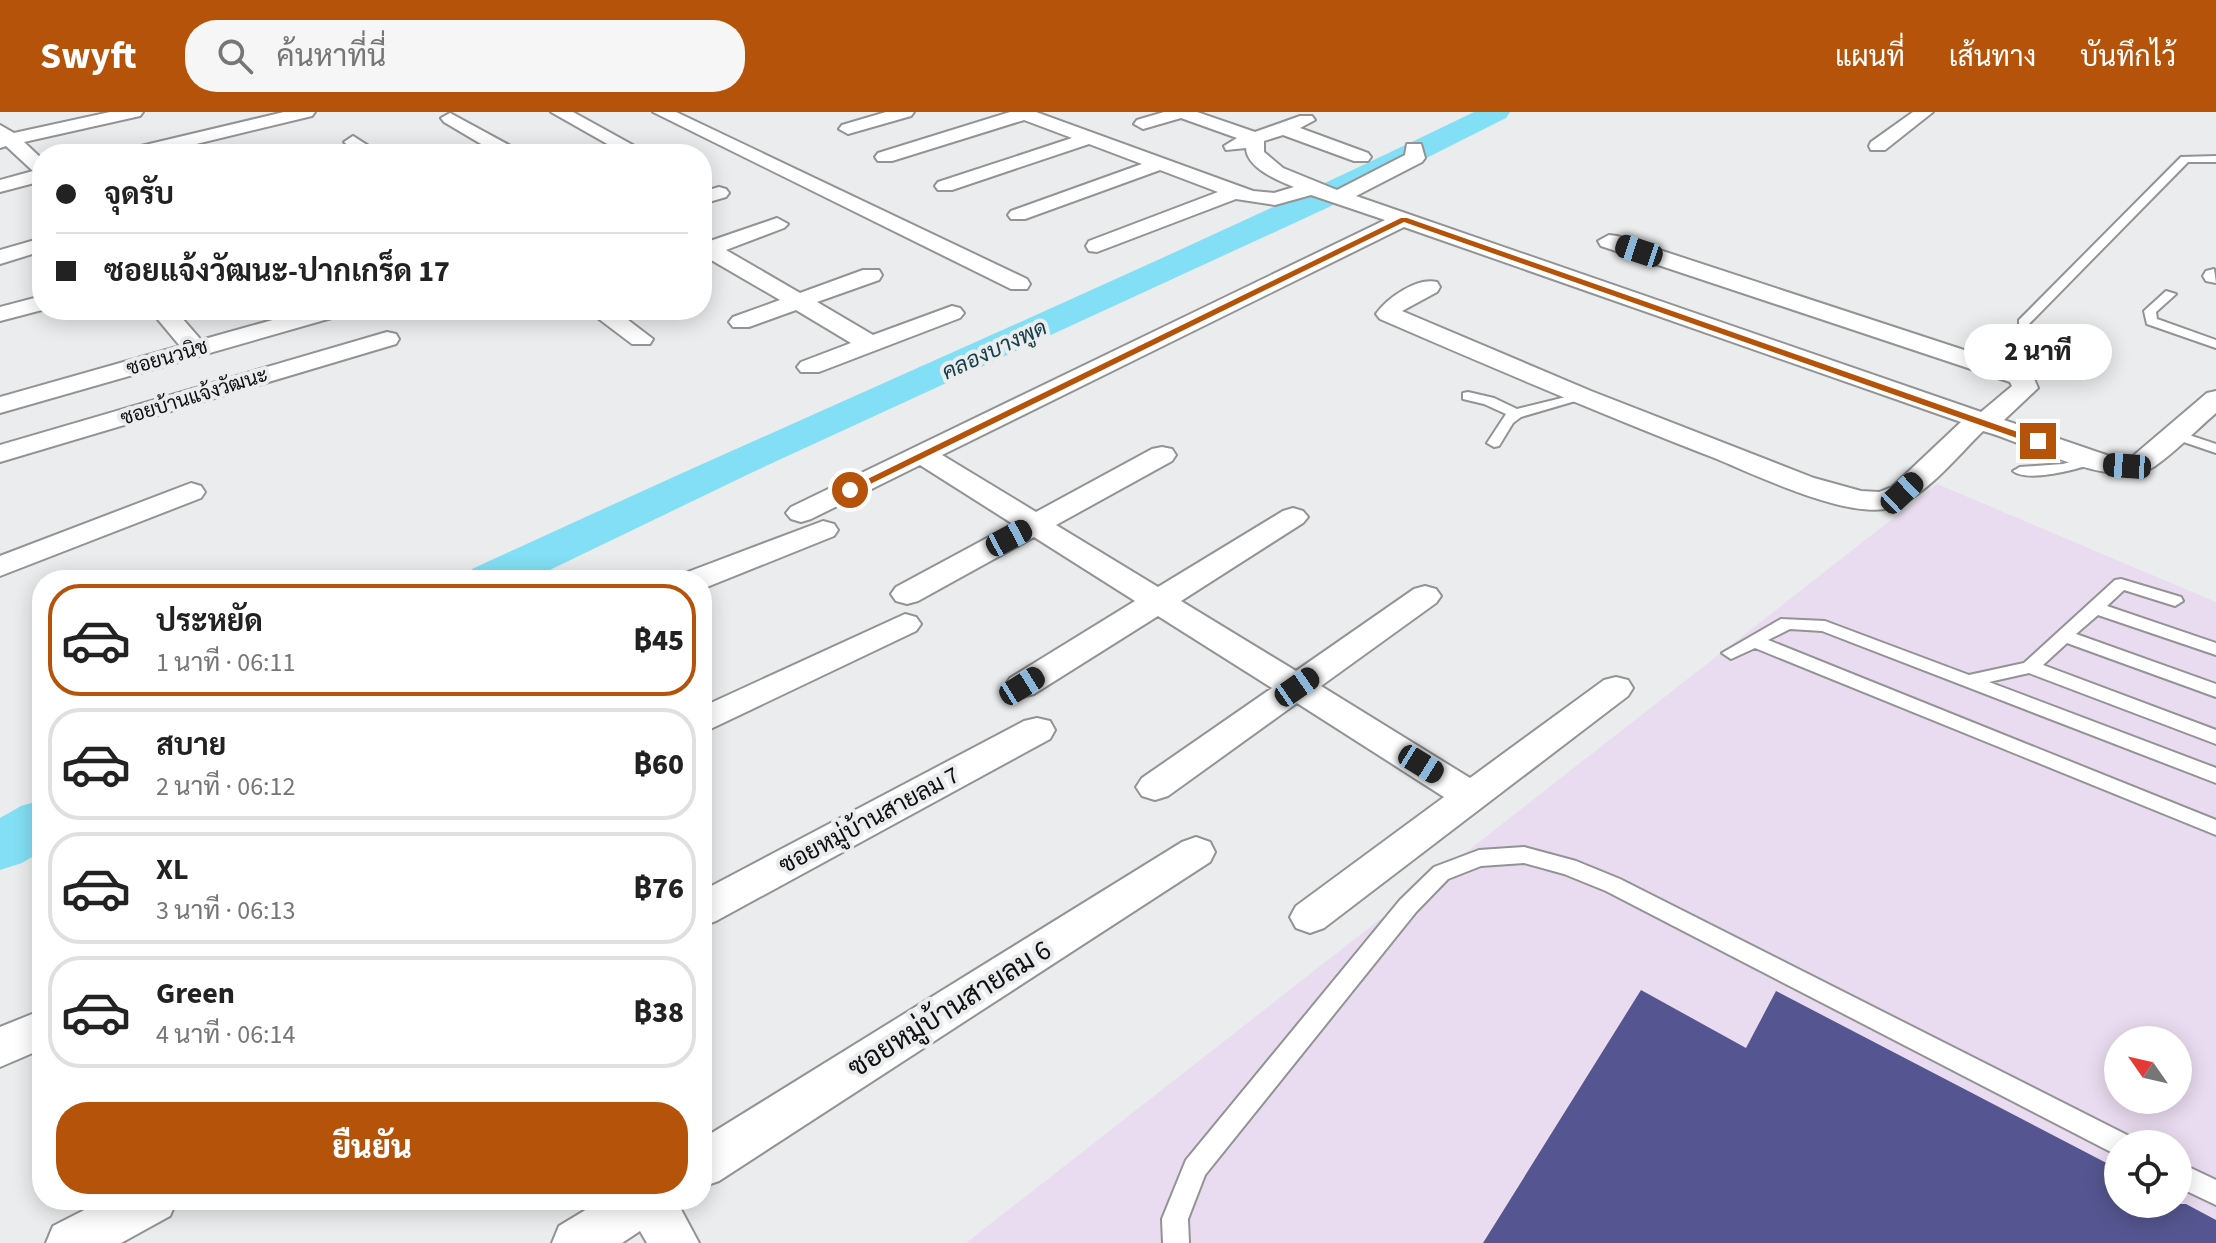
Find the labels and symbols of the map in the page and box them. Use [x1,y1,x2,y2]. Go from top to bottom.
car [1612,232,1666,270]
water label: คลองบางพูด [937,312,1052,388]
callout: 2 นาที [1964,325,2112,381]
street label: ซอยนวนิช [123,333,211,383]
street label: ซอยบ้านแจ้งวัฒนะ [117,361,271,433]
route end [2020,423,2056,459]
car [2102,452,2152,480]
car [1876,468,1928,518]
route start [832,472,868,508]
car [982,516,1036,560]
car [995,663,1049,709]
car [1270,663,1324,711]
car [1394,741,1448,787]
street label: ซอยหมู่บ้านสายลม 7 [773,758,966,883]
street label: ซอยหมู่บ้านสายลม 6 [840,930,1059,1088]
north arrow [2104,1026,2192,1114]

